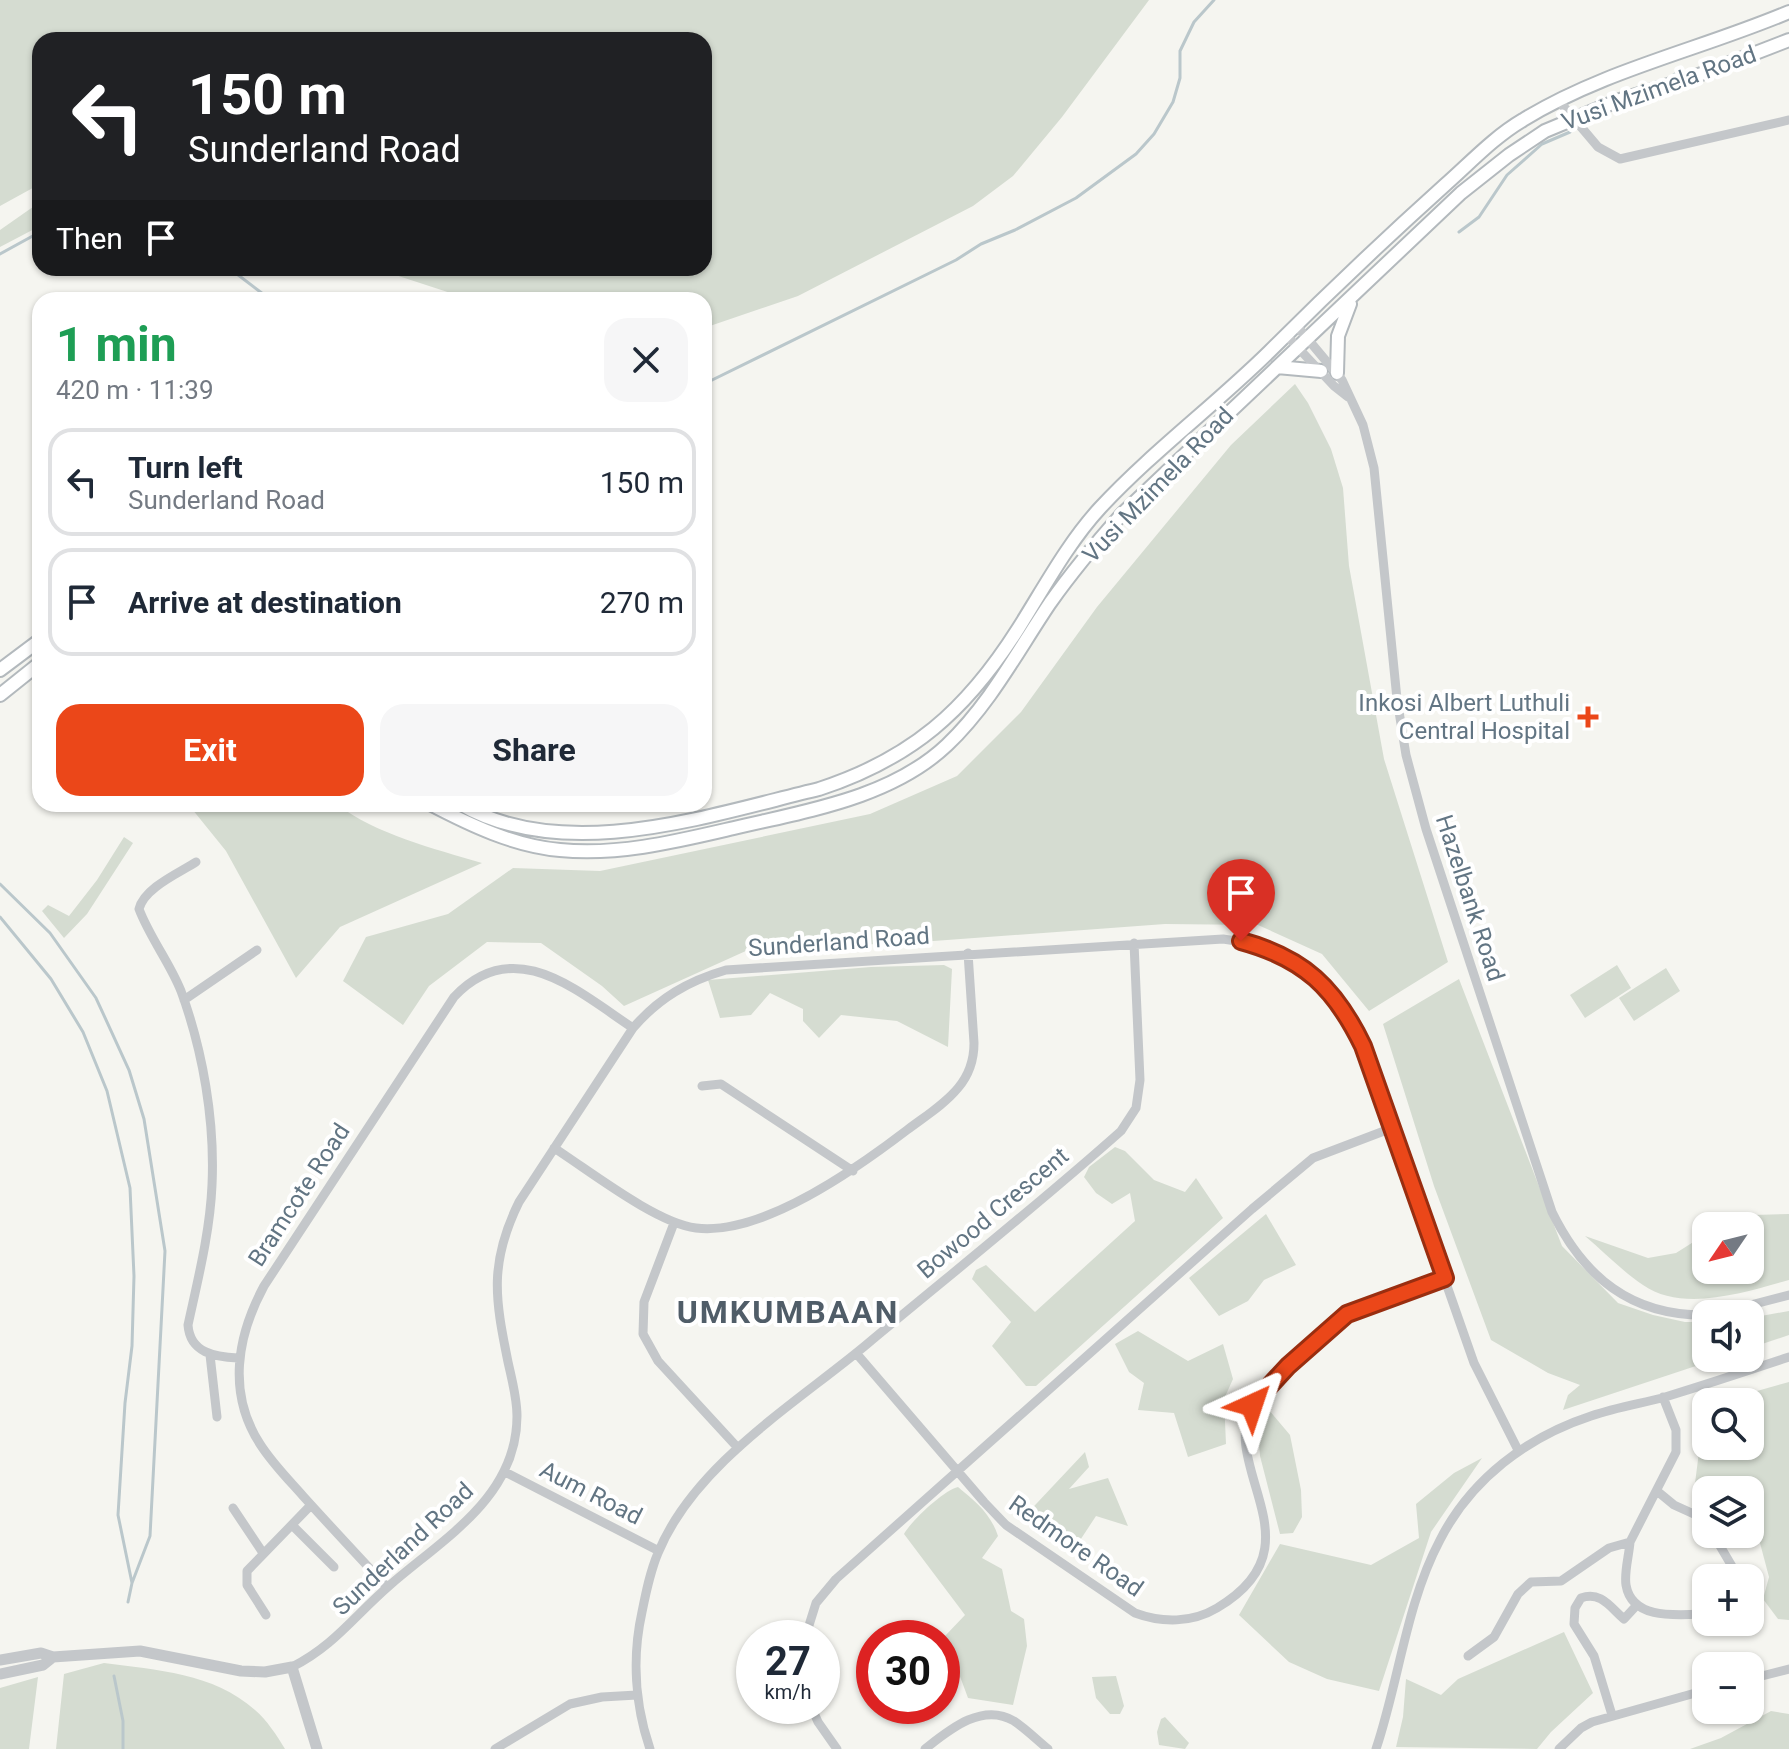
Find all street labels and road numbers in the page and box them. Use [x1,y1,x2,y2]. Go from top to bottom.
street label: Vusi Mzimela Road [1558,40,1760,136]
street label: Vusi Mzimela Road [1077,402,1239,568]
street label: Hazelbank Road [1430,811,1510,985]
street label: Sunderland Road [747,922,931,962]
street label: Bramcote Road [242,1118,356,1272]
street label: Bowood Crescent [912,1142,1074,1284]
street label: Aum Road [535,1455,647,1531]
street label: Sunderland Road [327,1477,479,1621]
street label: Redmore Road [1003,1489,1149,1603]

